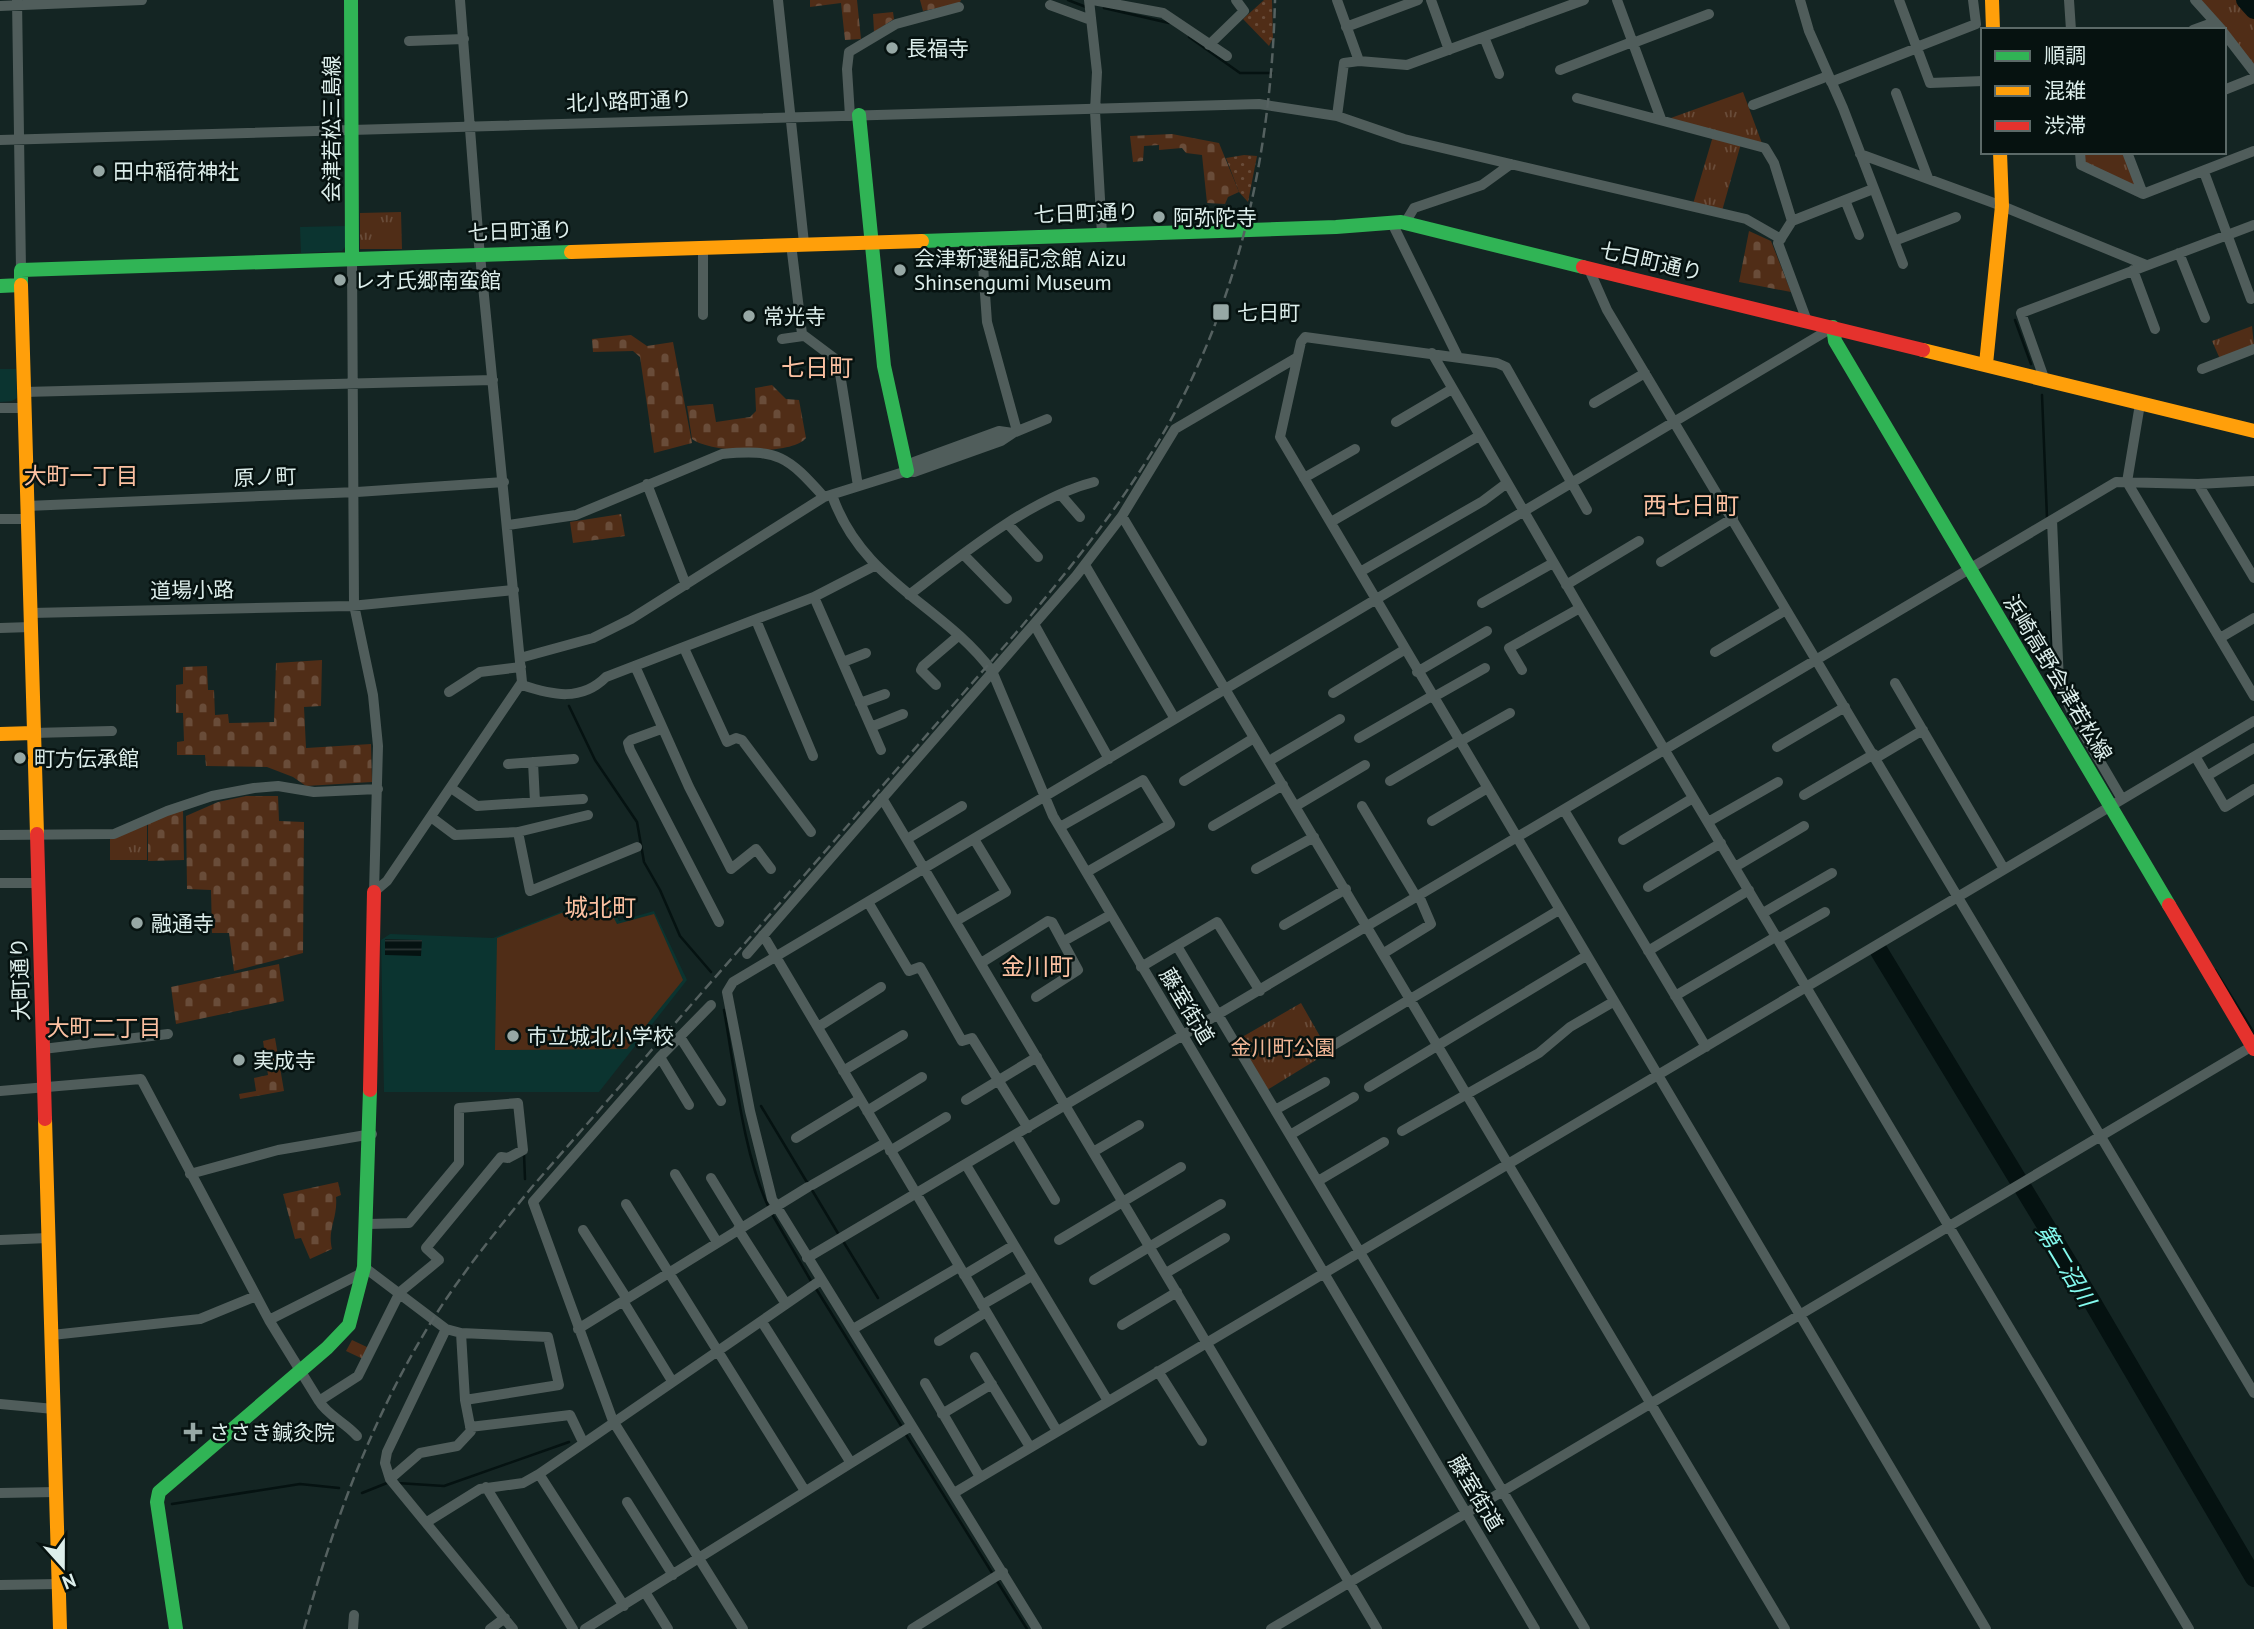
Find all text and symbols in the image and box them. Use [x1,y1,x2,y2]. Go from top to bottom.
legend [1981,28,2226,154]
place label: 長福寺 [906,35,969,62]
marker: 長福寺 [884,40,900,56]
text: 順調 [2044,42,2086,69]
street label: 会津若松三島線 [318,56,345,203]
text: 混雑 [2044,77,2086,104]
street label: 北小路町通り [566,85,692,117]
text: 渋滞 [2044,112,2086,139]
place label: 田中稲荷神社 [113,158,239,185]
marker: 田中稲荷神社 [91,163,107,179]
street label: 七日町通り [1033,198,1139,228]
place label: 阿弥陀寺 [1173,204,1257,231]
marker: 阿弥陀寺 [1151,209,1167,225]
street label: 七日町通り [467,216,573,246]
street label: 七日町通り [1597,236,1705,286]
place label: 会津新選組記念館 Aizu Shinsengumi Museum [914,245,1126,296]
marker: 会津新選組記念館 Aizu Shinsengumi Museum [892,262,908,278]
place label: レオ氏郷南蛮館 [354,267,501,294]
marker: レオ氏郷南蛮館 [332,272,348,288]
place label: 七日町 [1237,299,1300,326]
marker: 七日町 [1211,302,1231,322]
place label: 常光寺 [763,303,826,330]
marker: 常光寺 [741,308,757,324]
district label: 七日町 [781,352,853,383]
district label: 大町一丁目 [24,461,139,490]
street label: 原ノ町 [233,462,297,492]
district label: 西七日町 [1643,490,1739,521]
street label: 道場小路 [150,576,234,604]
street label: 浜崎高野会津若松線 [1998,590,2118,766]
place label: 町方伝承館 [34,745,139,772]
marker: 町方伝承館 [12,750,28,766]
district label: 城北町 [564,892,636,923]
place label: 融通寺 [151,910,214,937]
marker: 融通寺 [129,915,145,931]
street label: 大町通り [5,937,35,1021]
district label: 金川町 [1001,951,1073,982]
street label: 藤室街道 [1154,963,1220,1049]
district label: 大町二丁目 [47,1013,162,1042]
place label: 市立城北小学校 [527,1023,674,1050]
marker: 市立城北小学校 [505,1028,521,1044]
park label: 金川町公園 [1231,1034,1336,1061]
place label: 実成寺 [253,1047,316,1074]
marker: 実成寺 [231,1052,247,1068]
water label: 第二沼川 [2030,1218,2104,1314]
place label: ささき鍼灸院 [209,1419,335,1446]
marker: ささき鍼灸院 [183,1422,203,1442]
street label: 藤室街道 [1443,1450,1509,1536]
north arrow [28,1531,98,1601]
text: N [59,1568,79,1595]

